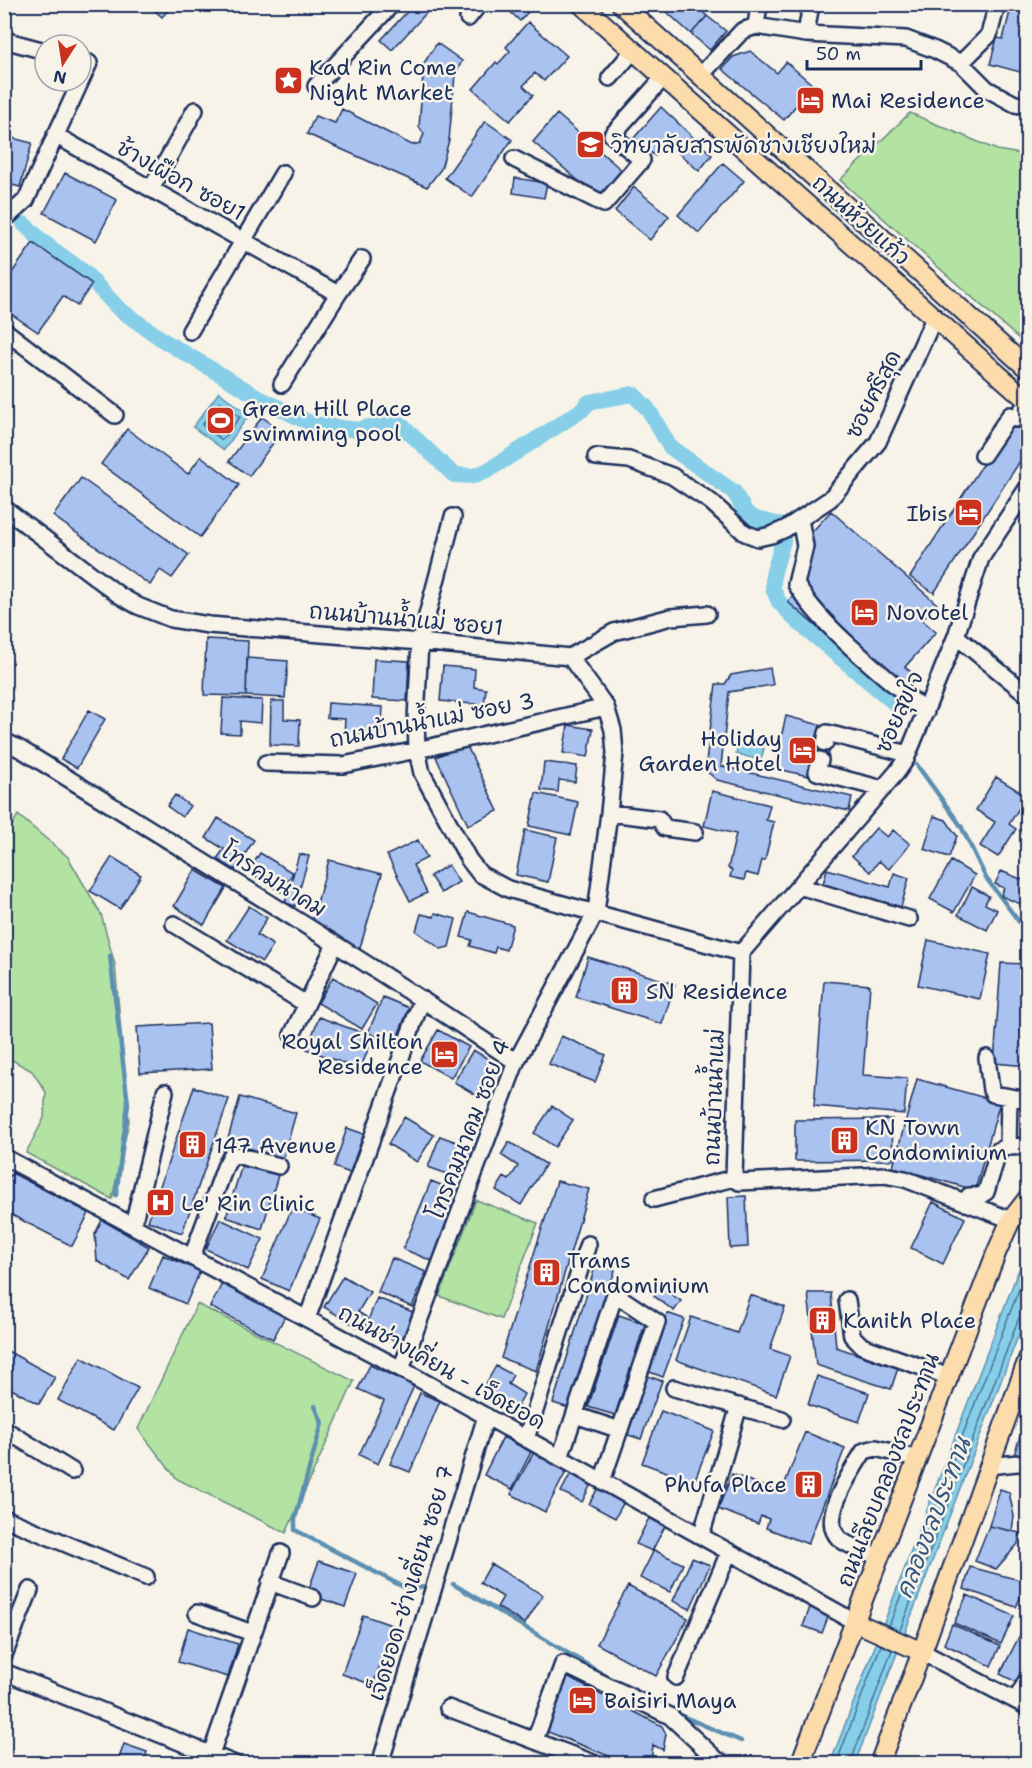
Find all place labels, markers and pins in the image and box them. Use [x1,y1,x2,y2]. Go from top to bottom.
place label: Kad Rin Come Night Market [309,53,457,107]
place icon: Kad Rin Come Night Market [272,64,304,96]
hotel icon: Mai Residence [794,84,826,116]
place label: Mai Residence [831,86,985,115]
school or university icon: วิทยาลัยสารพัดช่างเชียงใหม่ [574,129,606,161]
place label: วิทยาลัยสารพัดช่างเชียงใหม่ [611,131,876,160]
place label: Green Hill Place swimming pool [242,394,412,448]
sports icon: Green Hill Place swimming pool [205,405,237,437]
hotel icon: Ibis [953,497,985,529]
place label: Ibis [906,499,948,528]
hotel icon: Novotel [849,596,881,628]
place label: Novotel [886,598,969,627]
place label: Holiday Garden Hotel [639,724,782,778]
hotel icon: Holiday Garden Hotel [787,735,819,767]
building icon: SN Residence [609,975,641,1007]
place label: SN Residence [646,977,788,1006]
place label: Royal Shilton Residence [281,1027,423,1081]
hotel icon: Royal Shilton Residence [428,1038,460,1070]
place label: KN Town Condominium [865,1113,1007,1167]
building icon: KN Town Condominium [828,1124,860,1156]
building icon: 147 Avenue [177,1129,209,1161]
place label: 147 Avenue [214,1131,337,1160]
hospital icon: Le' Rin Clinic [144,1187,176,1219]
place label: Le' Rin Clinic [181,1189,315,1218]
place label: Trams Condominium [567,1246,709,1300]
building icon: Trams Condominium [530,1257,562,1289]
building icon: Kanith Place [806,1304,838,1336]
place label: Kanith Place [843,1306,976,1335]
building icon: Phufa Place [792,1468,824,1500]
place label: Phufa Place [664,1470,787,1499]
hotel icon: Baisiri Maya [567,1684,599,1716]
place label: Baisiri Maya [604,1686,737,1715]

